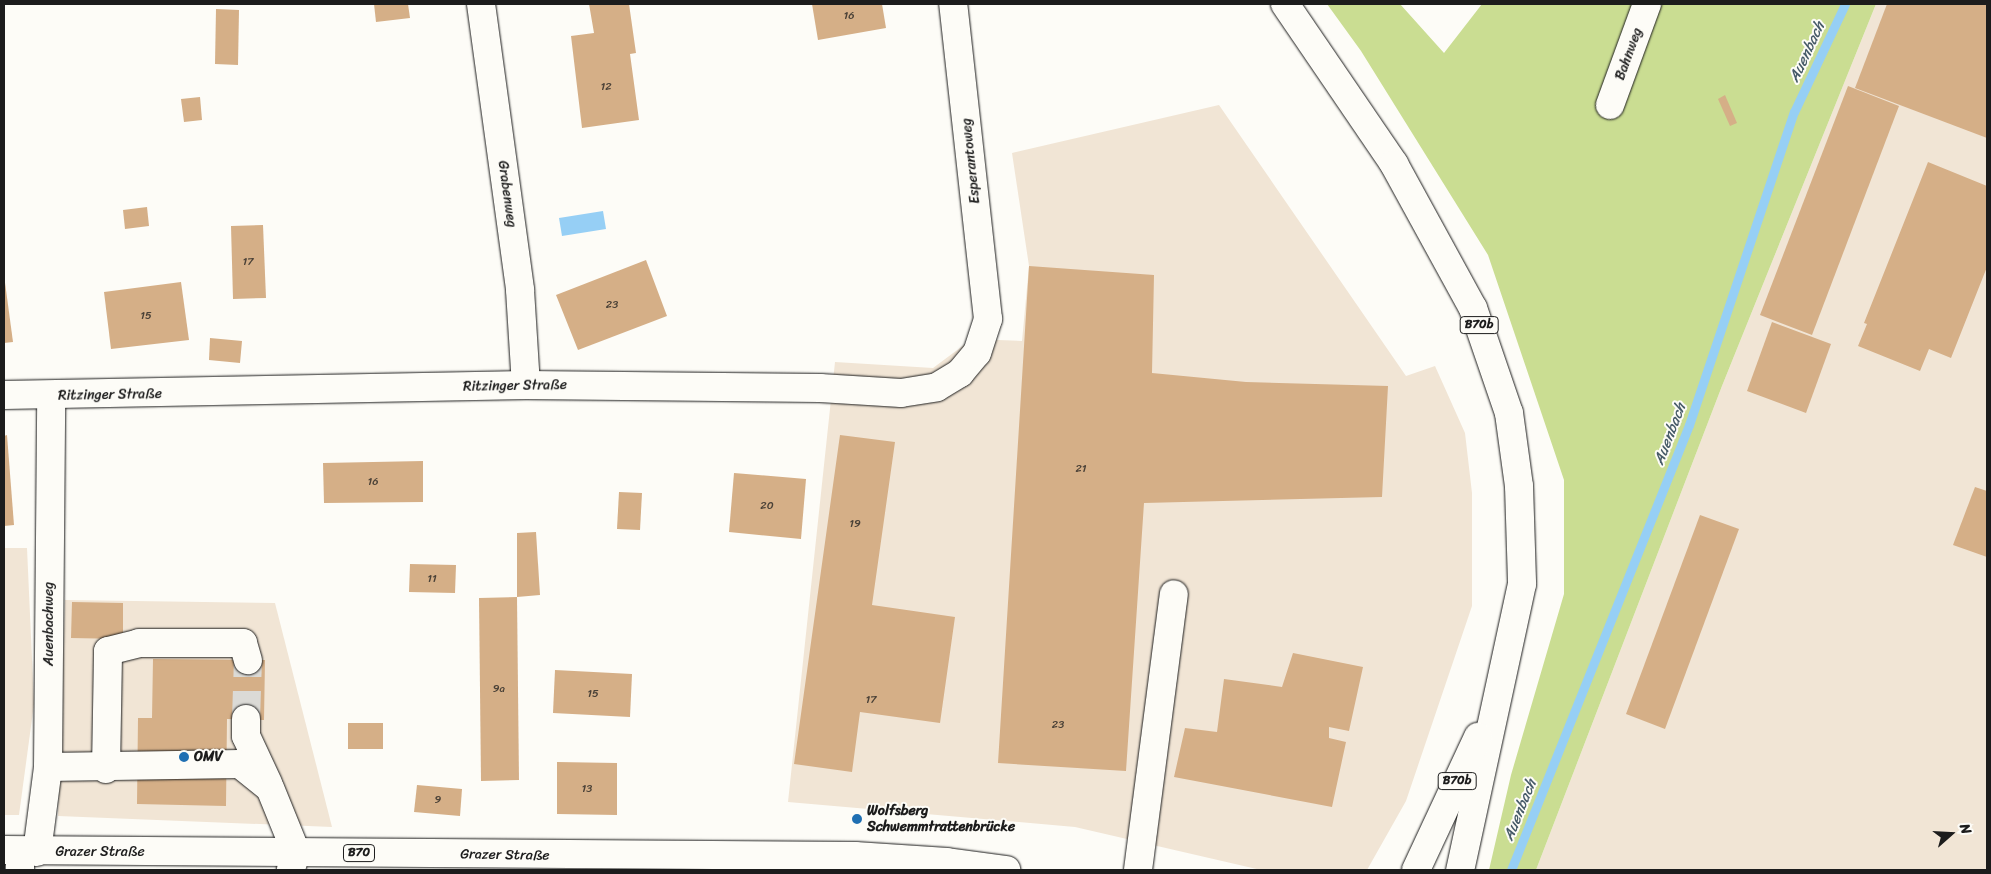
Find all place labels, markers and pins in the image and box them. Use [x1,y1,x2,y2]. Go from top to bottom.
place label: OMV [194,749,223,765]
marker: OMV [178,751,190,763]
place label: Wolfsberg Schwemmtrattenbrücke [867,803,1015,836]
marker: Wolfsberg Schwemmtrattenbrücke [851,813,863,825]

